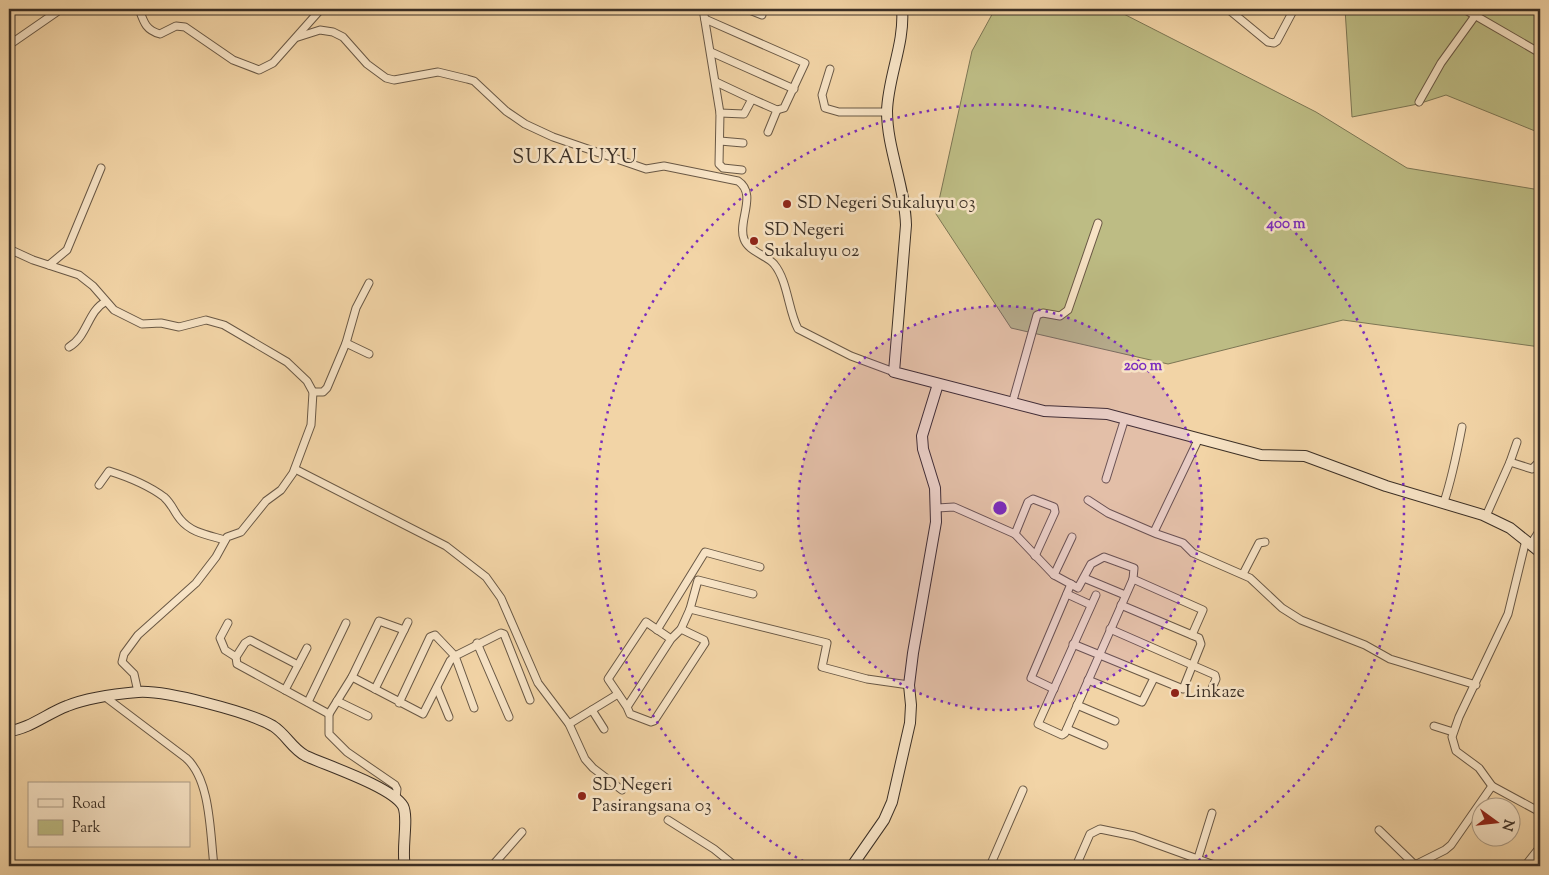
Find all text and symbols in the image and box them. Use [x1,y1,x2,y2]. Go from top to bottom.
district label: SUKALUYU [512,144,638,173]
place label: SD Negeri Sukaluyu 03 [797,191,975,217]
marker: SD Negeri Sukaluyu 03 [781,198,793,210]
text: 400 m [1266,214,1306,235]
place label: SD Negeri Sukaluyu 02 [764,218,860,265]
marker: SD Negeri Sukaluyu 02 [748,235,760,247]
text: 200 m [1124,356,1163,377]
centre of rings [991,499,1009,517]
place label: Linkaze [1185,680,1245,706]
marker: Linkaze [1169,687,1181,699]
place label: SD Negeri Pasirangsana 03 [592,773,712,820]
legend [28,782,190,848]
marker: SD Negeri Pasirangsana 03 [576,790,588,802]
text: Road [72,794,106,815]
north arrow [1472,798,1522,848]
text: N [1496,817,1518,833]
text: Park [72,818,101,839]

